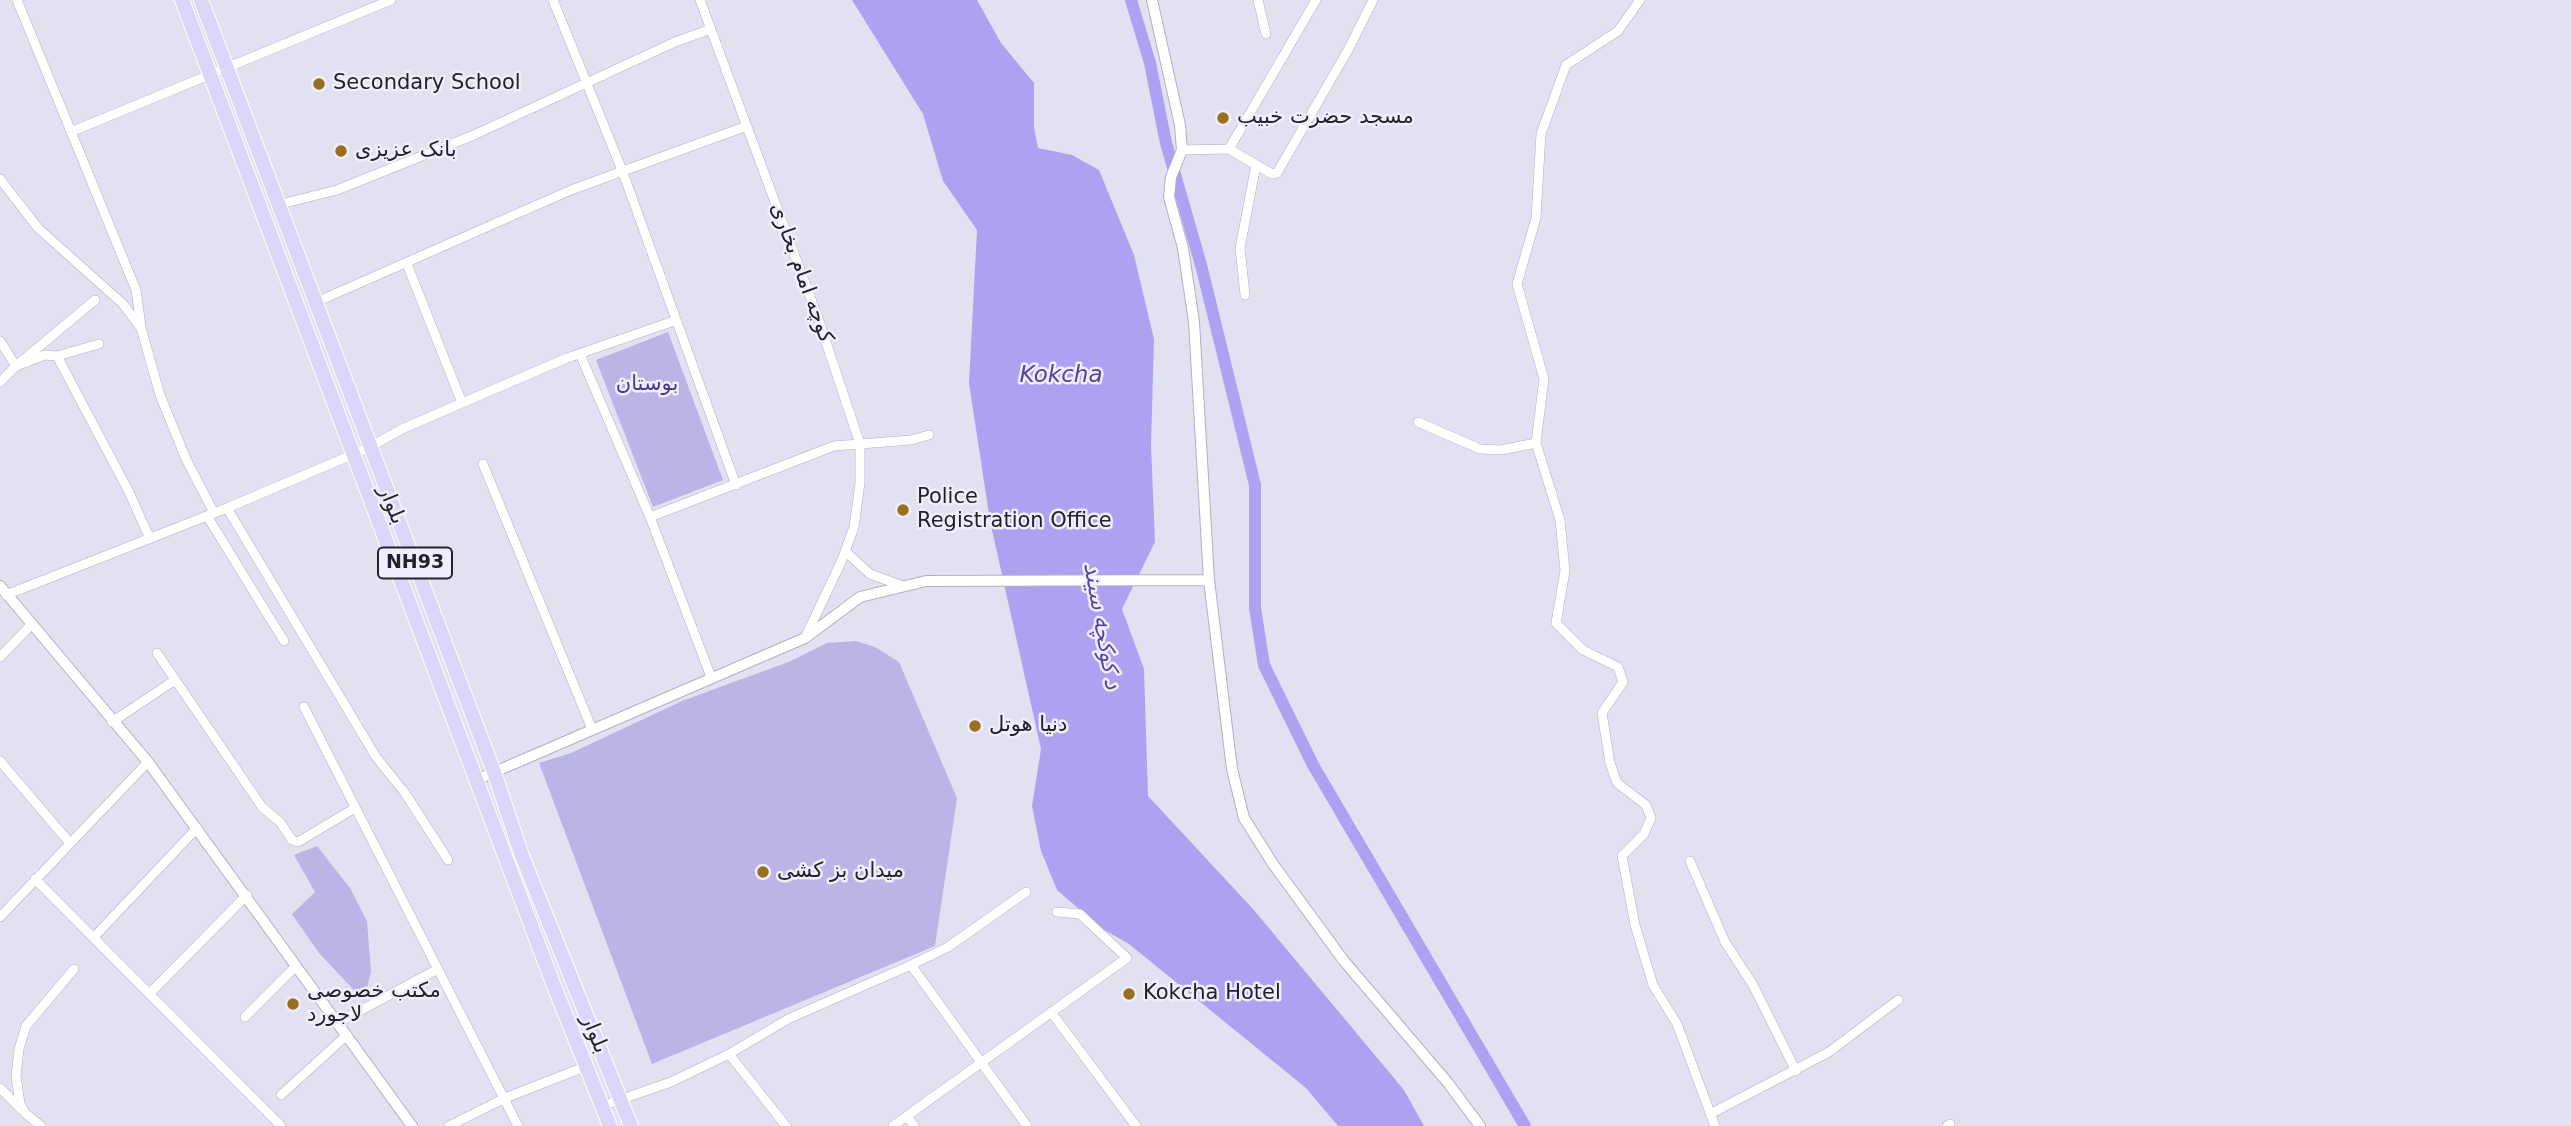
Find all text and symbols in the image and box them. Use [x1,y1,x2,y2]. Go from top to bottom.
place label: Secondary School [333,71,521,97]
marker: Secondary School [311,76,327,92]
place label: مسجد حضرت خبیب [1237,105,1414,131]
marker: مسجد حضرت خبیب [1215,110,1231,126]
place label: بانک عزیزی [355,138,457,164]
marker: بانک عزیزی [333,143,349,159]
street label: کوچه امام بخاری [764,199,838,347]
water label: Kokcha [1020,362,1102,390]
park label: بوستان [616,372,678,398]
street label: بلوار [372,482,410,528]
place label: Police Registration Office [917,485,1112,535]
marker: Police Registration Office [895,502,911,518]
road number: NH93 [378,548,452,578]
water label: د کوکچه سیند [1076,561,1126,691]
place label: دنیا هوتل [989,713,1067,739]
marker: دنیا هوتل [967,718,983,734]
place label: میدان بز کشی [777,859,904,885]
marker: میدان بز کشی [755,864,771,880]
place label: مکتب خصوصی لاجورد [307,979,441,1029]
place label: Kokcha Hotel [1143,981,1281,1007]
marker: Kokcha Hotel [1121,986,1137,1002]
marker: مکتب خصوصی لاجورد [285,996,301,1012]
street label: بلوار [575,1011,613,1057]

